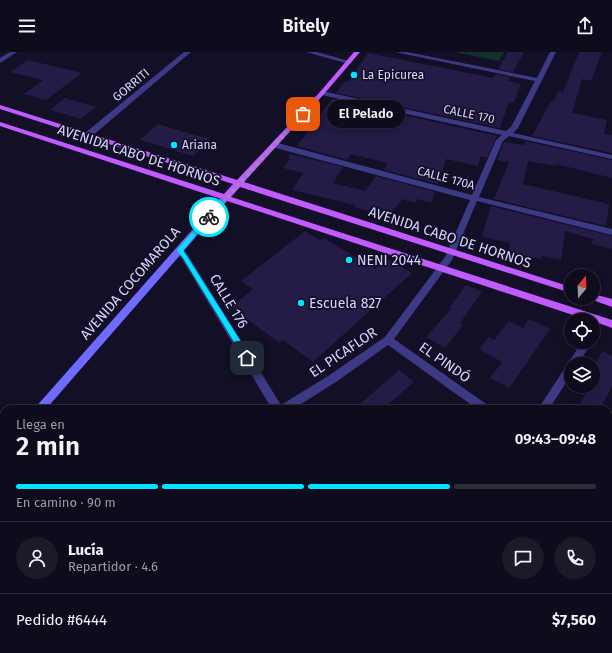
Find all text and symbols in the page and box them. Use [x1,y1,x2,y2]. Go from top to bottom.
icon: menu [16,15,38,37]
text: Bitely [283,15,329,37]
icon: share [574,15,596,37]
street label: GORRITI [110,66,152,104]
place label: La Epicurea [362,68,424,82]
marker: La Epicurea [349,70,359,80]
pin [286,97,320,131]
callout: El Pelado [327,100,405,128]
street label: CALLE 170 [442,102,496,126]
icon: bag [292,103,314,125]
text: El Pelado [339,106,393,121]
street label: AVENIDA CABO DE HORNOS [55,121,223,190]
place label: Ariana [182,138,217,152]
marker: Ariana [169,140,179,150]
street label: CALLE 170A [416,164,476,192]
courier [189,197,229,237]
street label: AVENIDA CABO DE HORNOS [366,203,534,272]
icon: bike [198,206,220,228]
street label: AVENIDA COCOMAROLA [77,224,184,343]
place label: NENI 2044 [357,252,422,269]
marker: NENI 2044 [344,255,354,265]
north arrow [564,269,600,305]
map controls [564,269,600,393]
street label: CALLE 176 [206,271,251,332]
place label: Escuela 827 [309,295,381,312]
marker: Escuela 827 [296,298,306,308]
button: locate [564,313,600,349]
street label: EL PICAFLOR [306,323,381,381]
street label: EL PINDÓ [416,338,474,386]
pin [230,341,264,375]
icon: home [236,347,258,369]
button: layers [564,357,600,393]
text: Llega en [16,417,65,432]
text: 09:43–09:48 [515,430,596,448]
text: 2 min [16,431,80,462]
text: En camino · 90 m [16,495,116,510]
button: person [16,537,58,579]
button: chat [502,537,544,579]
button: phone [554,537,596,579]
text: Lucía [68,541,104,559]
text: Repartidor · 4.6 [68,559,158,574]
text: Pedido #6444 [16,611,107,629]
text: $7,560 [552,611,596,629]

